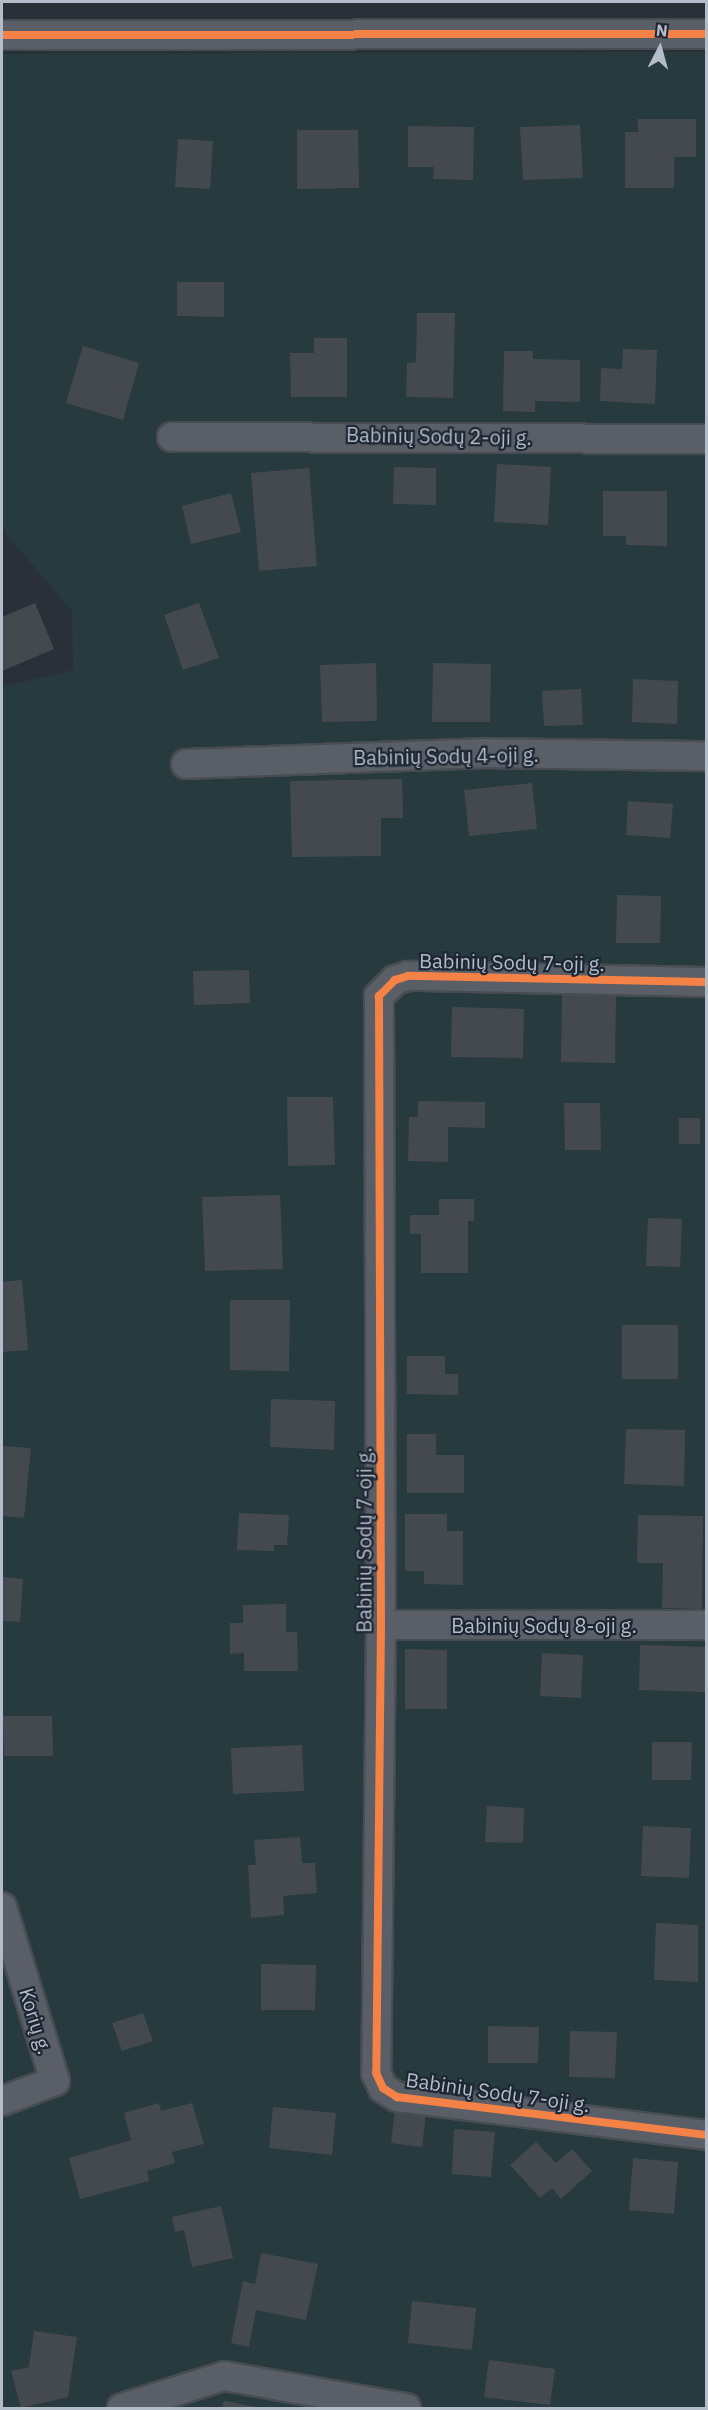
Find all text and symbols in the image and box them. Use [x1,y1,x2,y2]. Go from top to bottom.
north arrow [630,18,690,78]
text: N [655,20,669,41]
street label: Babinių Sodų 2-oji g. [346,422,532,450]
street label: Babinių Sodų 4-oji g. [353,742,539,770]
street label: Babinių Sodų 7-oji g. [419,948,605,976]
street label: Babinių Sodų 7-oji g. [352,1447,376,1633]
street label: Babinių Sodų 8-oji g. [451,1613,637,1637]
street label: Korių g. [15,1985,57,2057]
street label: Babinių Sodų 7-oji g. [404,2067,592,2117]

